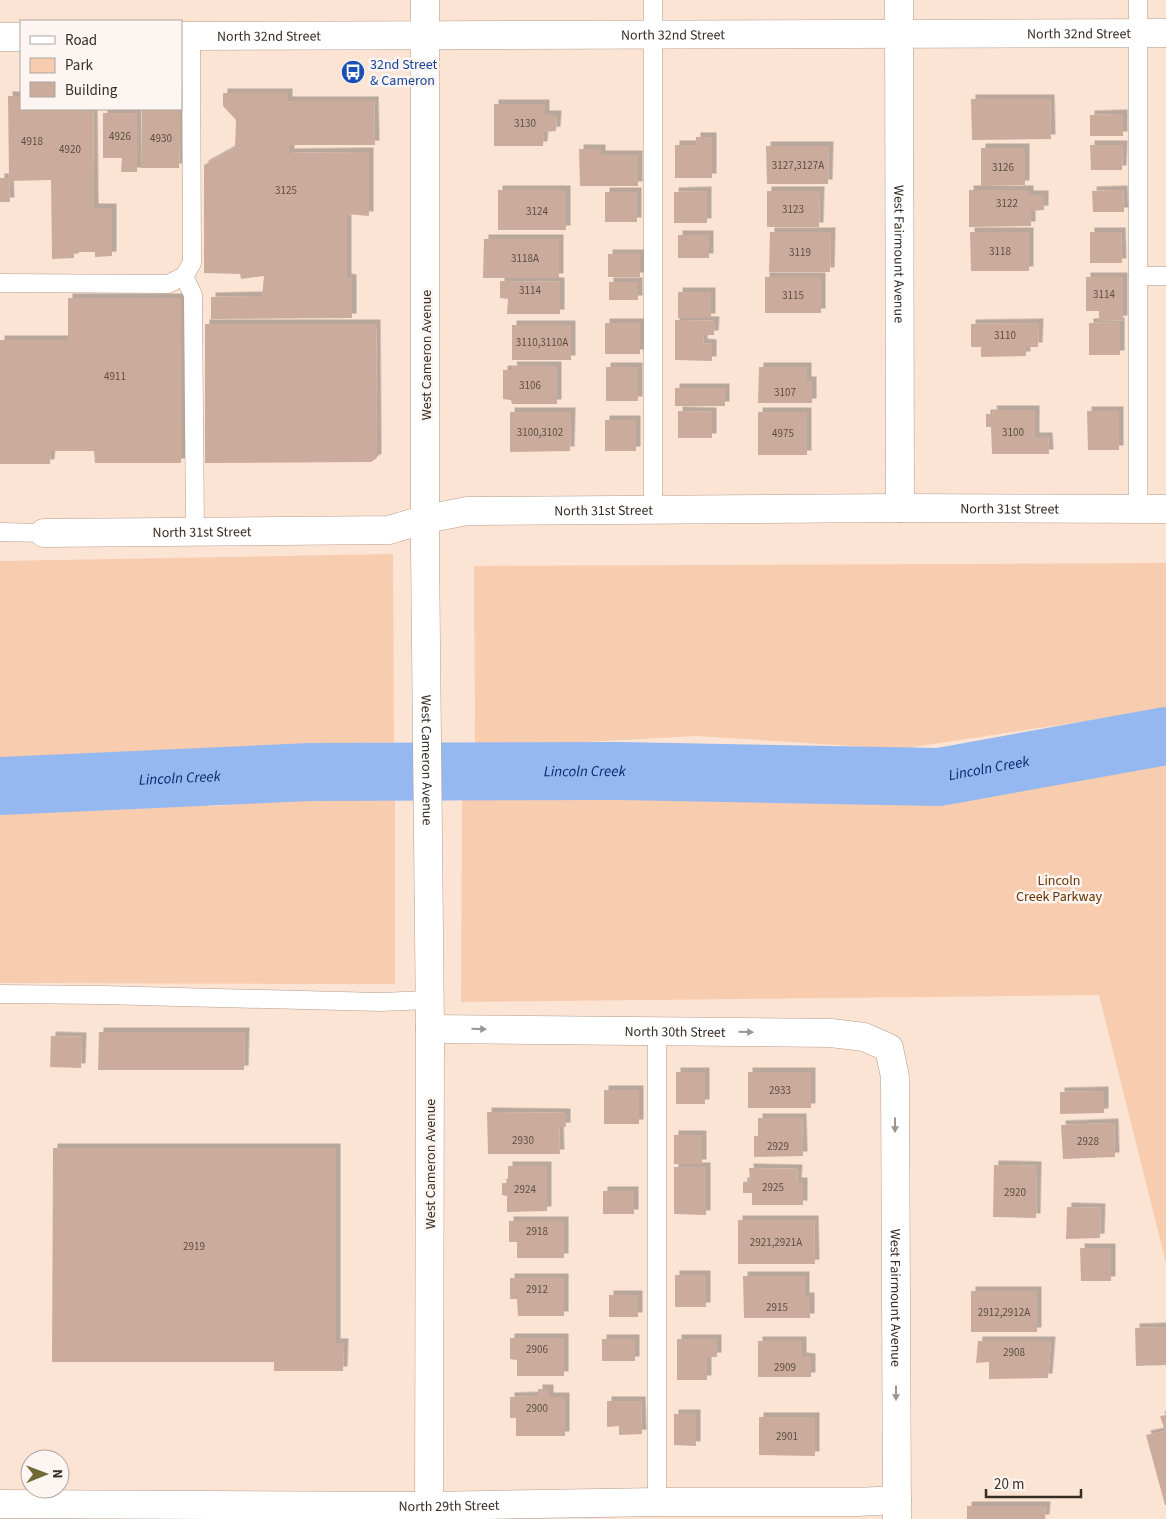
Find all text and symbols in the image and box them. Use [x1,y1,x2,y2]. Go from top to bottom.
legend [20,20,182,110]
street label: North 32nd Street [1027,24,1131,44]
street label: North 32nd Street [621,25,725,46]
street label: North 32nd Street [217,27,321,47]
text: Road [65,30,97,51]
text: Park [65,55,94,76]
place label: 32nd Street & Cameron [370,55,437,91]
bus stop icon: 32nd Street & Cameron [340,59,366,85]
text: Building [65,80,118,101]
house number: 3130 [514,116,536,131]
house number: 4926 [109,129,131,144]
house number: 4930 [150,131,172,146]
house number: 4918 [21,134,43,149]
house number: 4920 [59,142,81,157]
house number: 3127,3127A [772,158,824,173]
house number: 3126 [992,160,1014,175]
house number: 3125 [275,183,297,198]
street label: West Fairmount Avenue [888,185,909,323]
house number: 3122 [996,196,1018,211]
house number: 3123 [782,202,804,217]
house number: 3124 [526,204,548,219]
house number: 3118 [989,244,1011,259]
house number: 3119 [789,245,811,260]
house number: 3118A [511,251,539,266]
house number: 3114 [519,283,541,298]
house number: 3114 [1093,287,1115,302]
house number: 3115 [782,288,804,303]
street label: West Cameron Avenue [417,290,437,420]
house number: 3110 [994,328,1016,343]
house number: 3110,3110A [516,335,568,350]
house number: 4911 [104,369,126,384]
house number: 3106 [519,378,541,393]
house number: 3107 [774,385,796,400]
house number: 3100,3102 [517,425,563,440]
house number: 3100 [1002,425,1024,440]
house number: 4975 [772,426,794,441]
street label: North 31st Street [960,499,1059,520]
street label: North 31st Street [554,501,653,521]
street label: North 31st Street [152,522,252,543]
street label: West Cameron Avenue [416,695,437,826]
water label: Lincoln Creek [947,751,1032,786]
water label: Lincoln Creek [544,761,627,782]
water label: Lincoln Creek [138,766,222,791]
park label: Lincoln Creek Parkway [1016,871,1102,907]
street label: North 30th Street [624,1022,726,1043]
one-way arrow [471,1025,487,1033]
one-way arrow [738,1028,754,1036]
house number: 2933 [769,1083,791,1098]
street label: West Cameron Avenue [421,1099,441,1229]
one-way arrow [891,1118,899,1134]
house number: 2930 [512,1133,534,1148]
house number: 2928 [1077,1134,1099,1149]
house number: 2929 [767,1139,789,1154]
house number: 2925 [762,1180,784,1195]
house number: 2924 [514,1182,536,1197]
house number: 2920 [1004,1185,1026,1200]
house number: 2918 [526,1224,548,1239]
street label: West Fairmount Avenue [885,1229,905,1367]
house number: 2921,2921A [750,1235,802,1250]
house number: 2919 [183,1239,205,1254]
house number: 2912 [526,1282,548,1297]
house number: 2915 [766,1300,788,1315]
house number: 2912,2912A [978,1305,1030,1320]
house number: 2906 [526,1342,548,1357]
house number: 2908 [1003,1345,1025,1360]
house number: 2909 [774,1360,796,1375]
one-way arrow [892,1385,900,1401]
house number: 2900 [526,1401,548,1416]
house number: 2901 [776,1429,798,1444]
north arrow [20,1449,70,1499]
scale bar [986,1466,1081,1498]
text: N [47,1469,67,1479]
text: 20 m [994,1474,1024,1495]
street label: North 29th Street [398,1496,500,1517]

